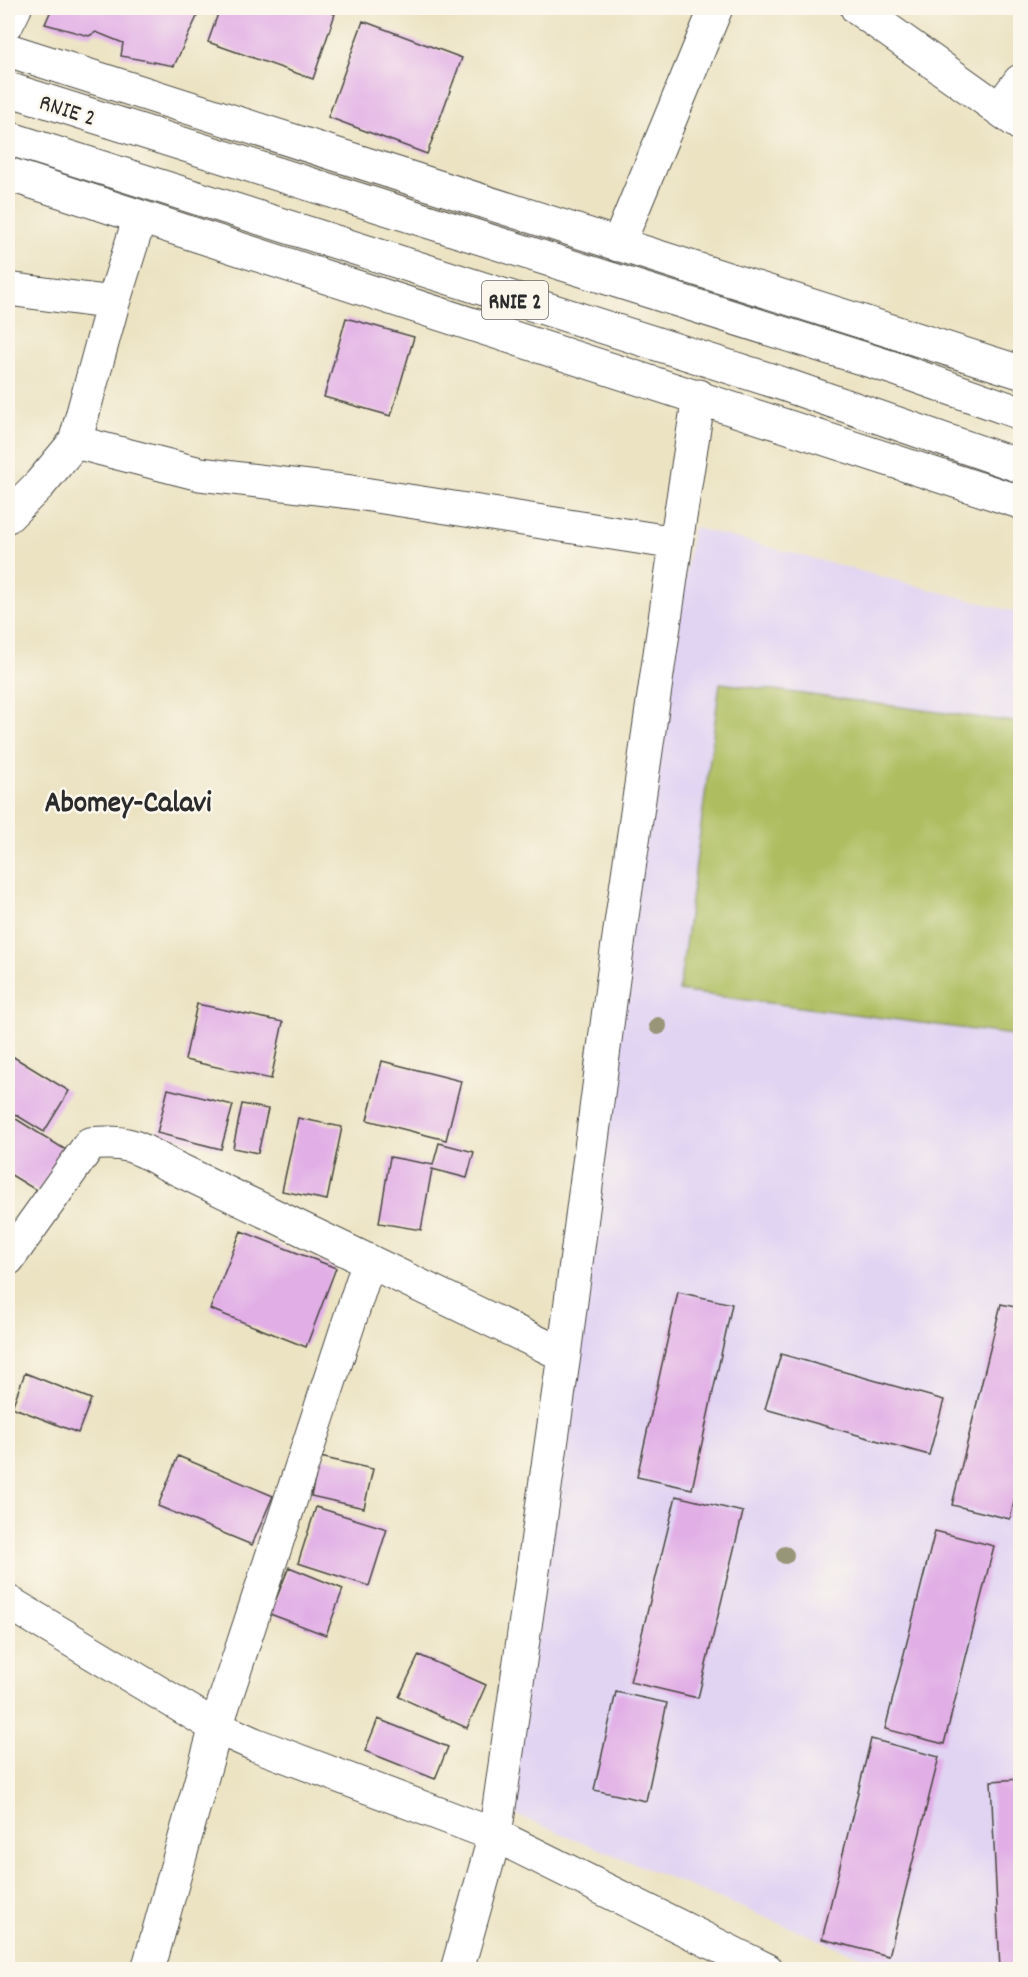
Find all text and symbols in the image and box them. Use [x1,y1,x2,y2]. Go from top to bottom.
street label: RNIE 2 [34,87,100,137]
road number: RNIE 2 [482,281,548,319]
district label: Abomey-Calavi [44,784,212,827]

